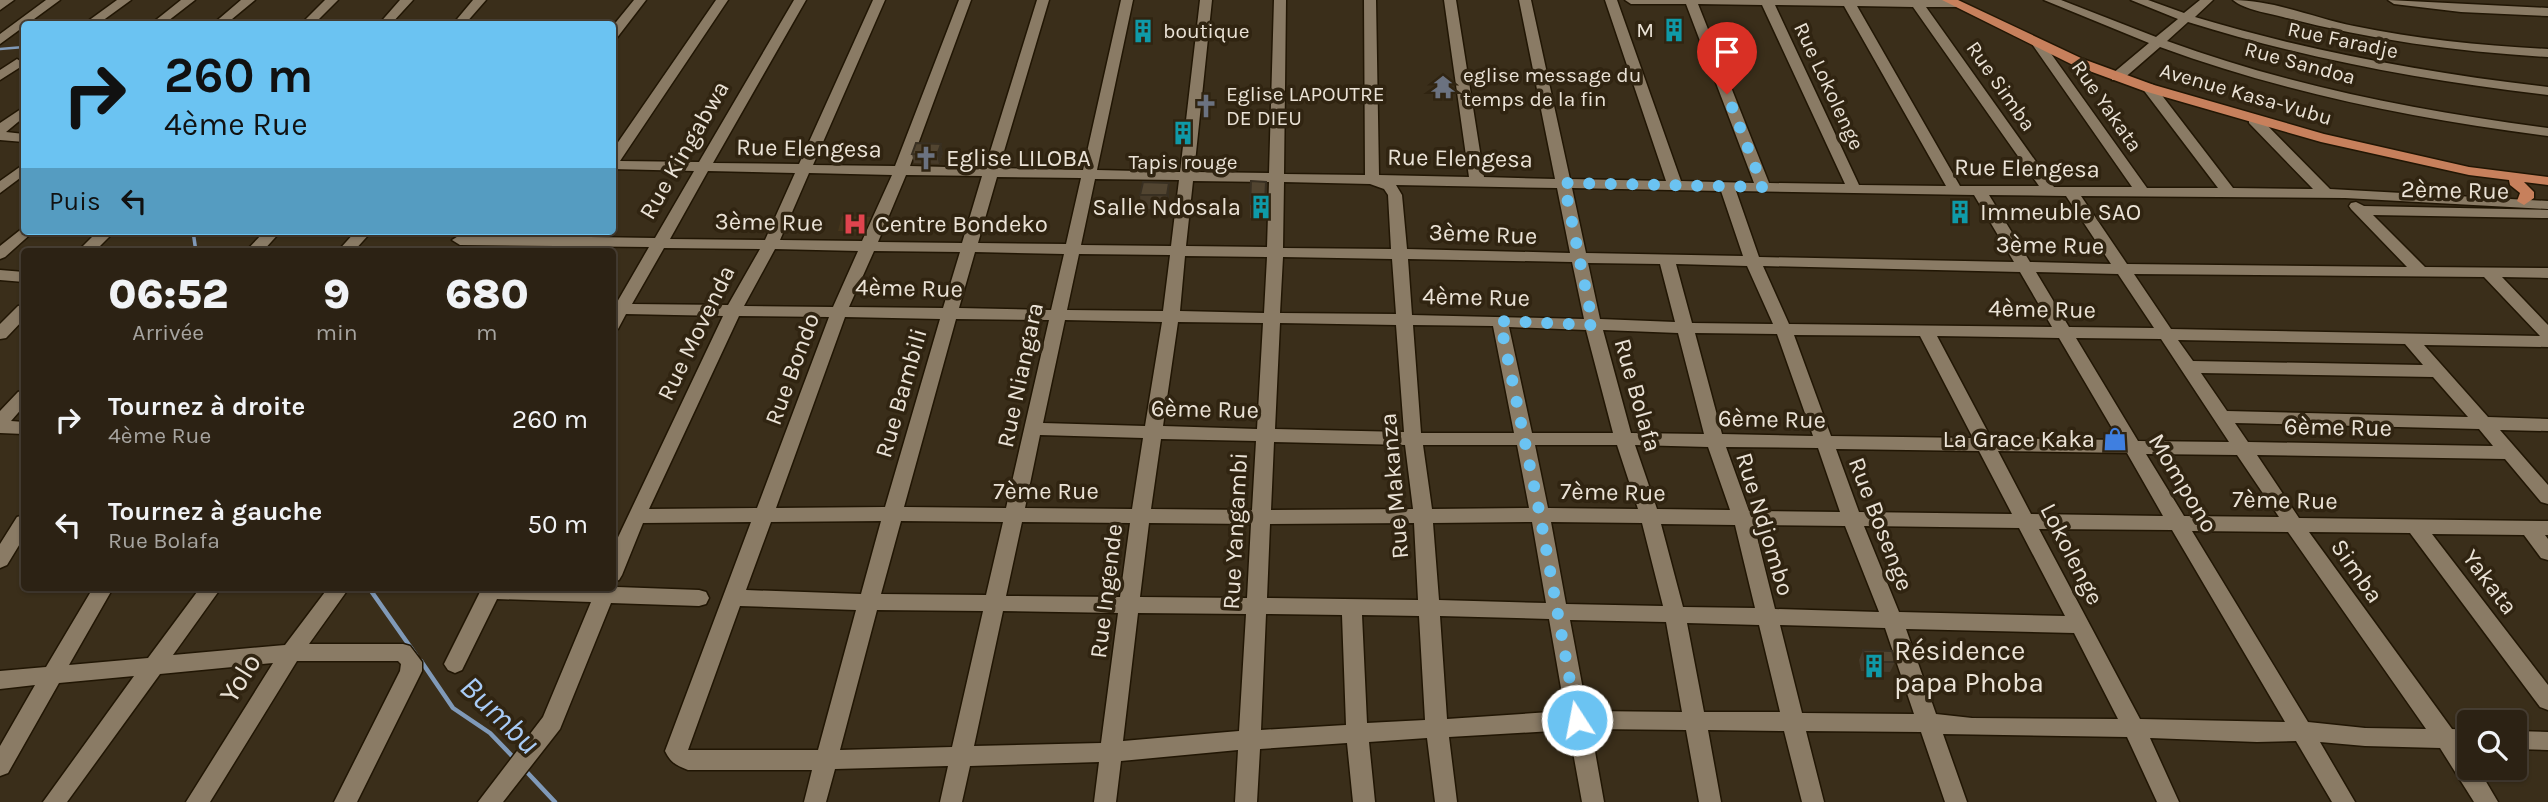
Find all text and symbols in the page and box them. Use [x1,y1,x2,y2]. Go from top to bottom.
building icon: M [1660,16,1688,44]
building icon: boutique [1129,17,1157,45]
street label: Rue Faradje [2286,17,2400,63]
place label: M [1636,18,1654,42]
street label: Rue Lokolenge [1789,18,1869,154]
place label: boutique [1163,19,1250,43]
pin [1697,22,1757,94]
icon: arrive [1708,33,1746,71]
street label: Rue Simba [1961,37,2041,135]
street label: Rue Sandoa [2242,37,2358,89]
text: 260 m [164,47,313,104]
icon: right [49,49,140,140]
street label: Rue Yakata [2067,56,2147,156]
street label: Avenue Kasa-Vubu [2157,58,2335,130]
place label: eglise message du temps de la fin [1463,63,1641,111]
temple icon: eglise message du temps de la fin [1429,73,1457,101]
street label: Rue Kingabwa [633,76,735,224]
place label: Eglise LAPOUTRE DE DIEU [1226,82,1385,130]
church icon: Eglise LAPOUTRE DE DIEU [1192,92,1220,120]
text: 4ème Rue [164,106,308,143]
building icon: Tapis rouge [1169,119,1197,147]
street label: Rue Elengesa [736,133,882,163]
street label: Rue Elengesa [1387,143,1533,173]
church icon: Eglise LILOBA [912,144,940,172]
place label: Eglise LILOBA [946,144,1091,172]
place label: Tapis rouge [1128,150,1238,174]
street label: Rue Elengesa [1954,153,2100,183]
street label: 2ème Rue [2401,175,2509,205]
icon: left [115,182,153,220]
text: Puis [49,186,101,217]
place label: Salle Ndosala [1092,193,1241,221]
building icon: Salle Ndosala [1247,193,1275,221]
building icon: Immeuble SAO [1946,198,1974,226]
place label: Immeuble SAO [1980,198,2141,226]
street label: 3ème Rue [714,207,824,237]
hospital icon: Centre Bondeko [841,210,869,238]
place label: Centre Bondeko [875,210,1048,238]
street label: 3ème Rue [1428,218,1538,250]
street label: 3ème Rue [1995,230,2105,260]
street label: Rue Movenda [651,261,741,405]
text: 06:52 [108,269,228,319]
text: 9 [323,269,350,319]
text: 680 [445,269,529,319]
street label: 4ème Rue [855,273,963,303]
street label: 4ème Rue [1422,282,1530,312]
street label: 4ème Rue [1988,294,2096,324]
street label: Rue Niangara [991,300,1049,450]
street label: Rue Bondo [759,309,825,429]
text: Arrivée [132,319,204,346]
text: min [315,319,358,346]
text: m [476,319,498,346]
street label: Rue Bambili [869,325,933,461]
street label: Rue Bolafa [1608,335,1668,455]
text: Tournez à droite [108,391,305,422]
street label: 6ème Rue [1151,394,1259,424]
icon: right [49,401,87,439]
text: 260 m [512,404,588,435]
street label: 6ème Rue [1718,404,1826,434]
street label: Rue Makanza [1374,412,1414,560]
street label: 6ème Rue [2284,412,2392,442]
text: 4ème Rue [108,422,211,449]
place label: La Grace Kaka [1943,425,2095,453]
shop icon: La Grace Kaka [2101,425,2129,453]
street label: Mompono [2143,428,2223,538]
street label: Rue Ndjombo [1730,449,1800,599]
street label: Rue Yangambi [1217,452,1253,610]
street label: Rue Bosenge [1843,453,1919,595]
street label: 7ème Rue [993,477,1099,505]
street label: 7ème Rue [1560,477,1666,507]
street label: 7ème Rue [2232,485,2338,515]
text: Tournez à gauche [108,496,322,527]
street label: Lokolenge [2034,498,2110,610]
icon: left [49,506,87,544]
text: 50 m [527,509,588,540]
street label: Rue Ingende [1084,522,1128,660]
text: Rue Bolafa [108,527,220,554]
street label: Simba [2325,534,2389,608]
street label: Yakata [2457,544,2523,620]
place label: Résidence papa Phoba [1894,634,2044,699]
street label: Yolo [212,647,268,709]
building icon: Résidence papa Phoba [1860,652,1888,680]
water label: Bumbu [452,668,548,762]
position arrow [1540,683,1614,757]
map controls [2457,710,2527,780]
button: search [2457,710,2527,780]

